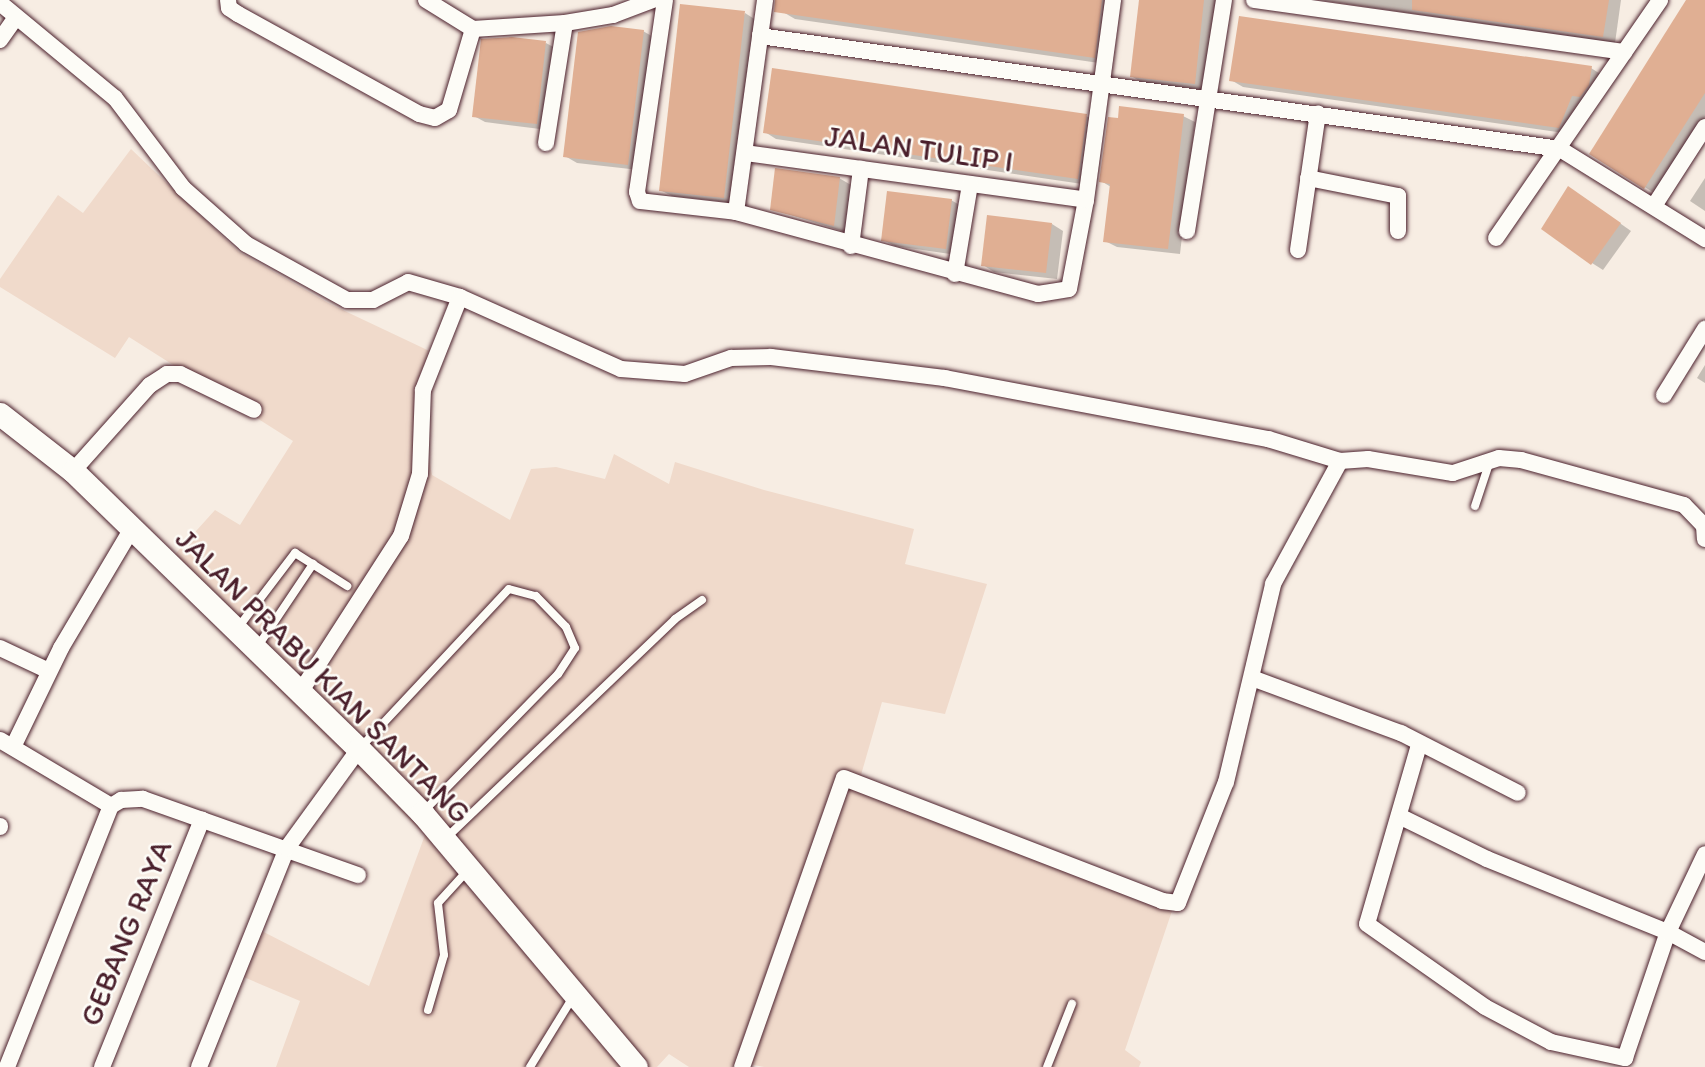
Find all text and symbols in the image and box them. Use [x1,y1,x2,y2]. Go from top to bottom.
street label: JALAN TULIP I [822,118,1016,180]
street label: JALAN PRABU KIAN SANTANG [167,520,479,832]
street label: GEBANG RAYA [72,835,180,1031]

